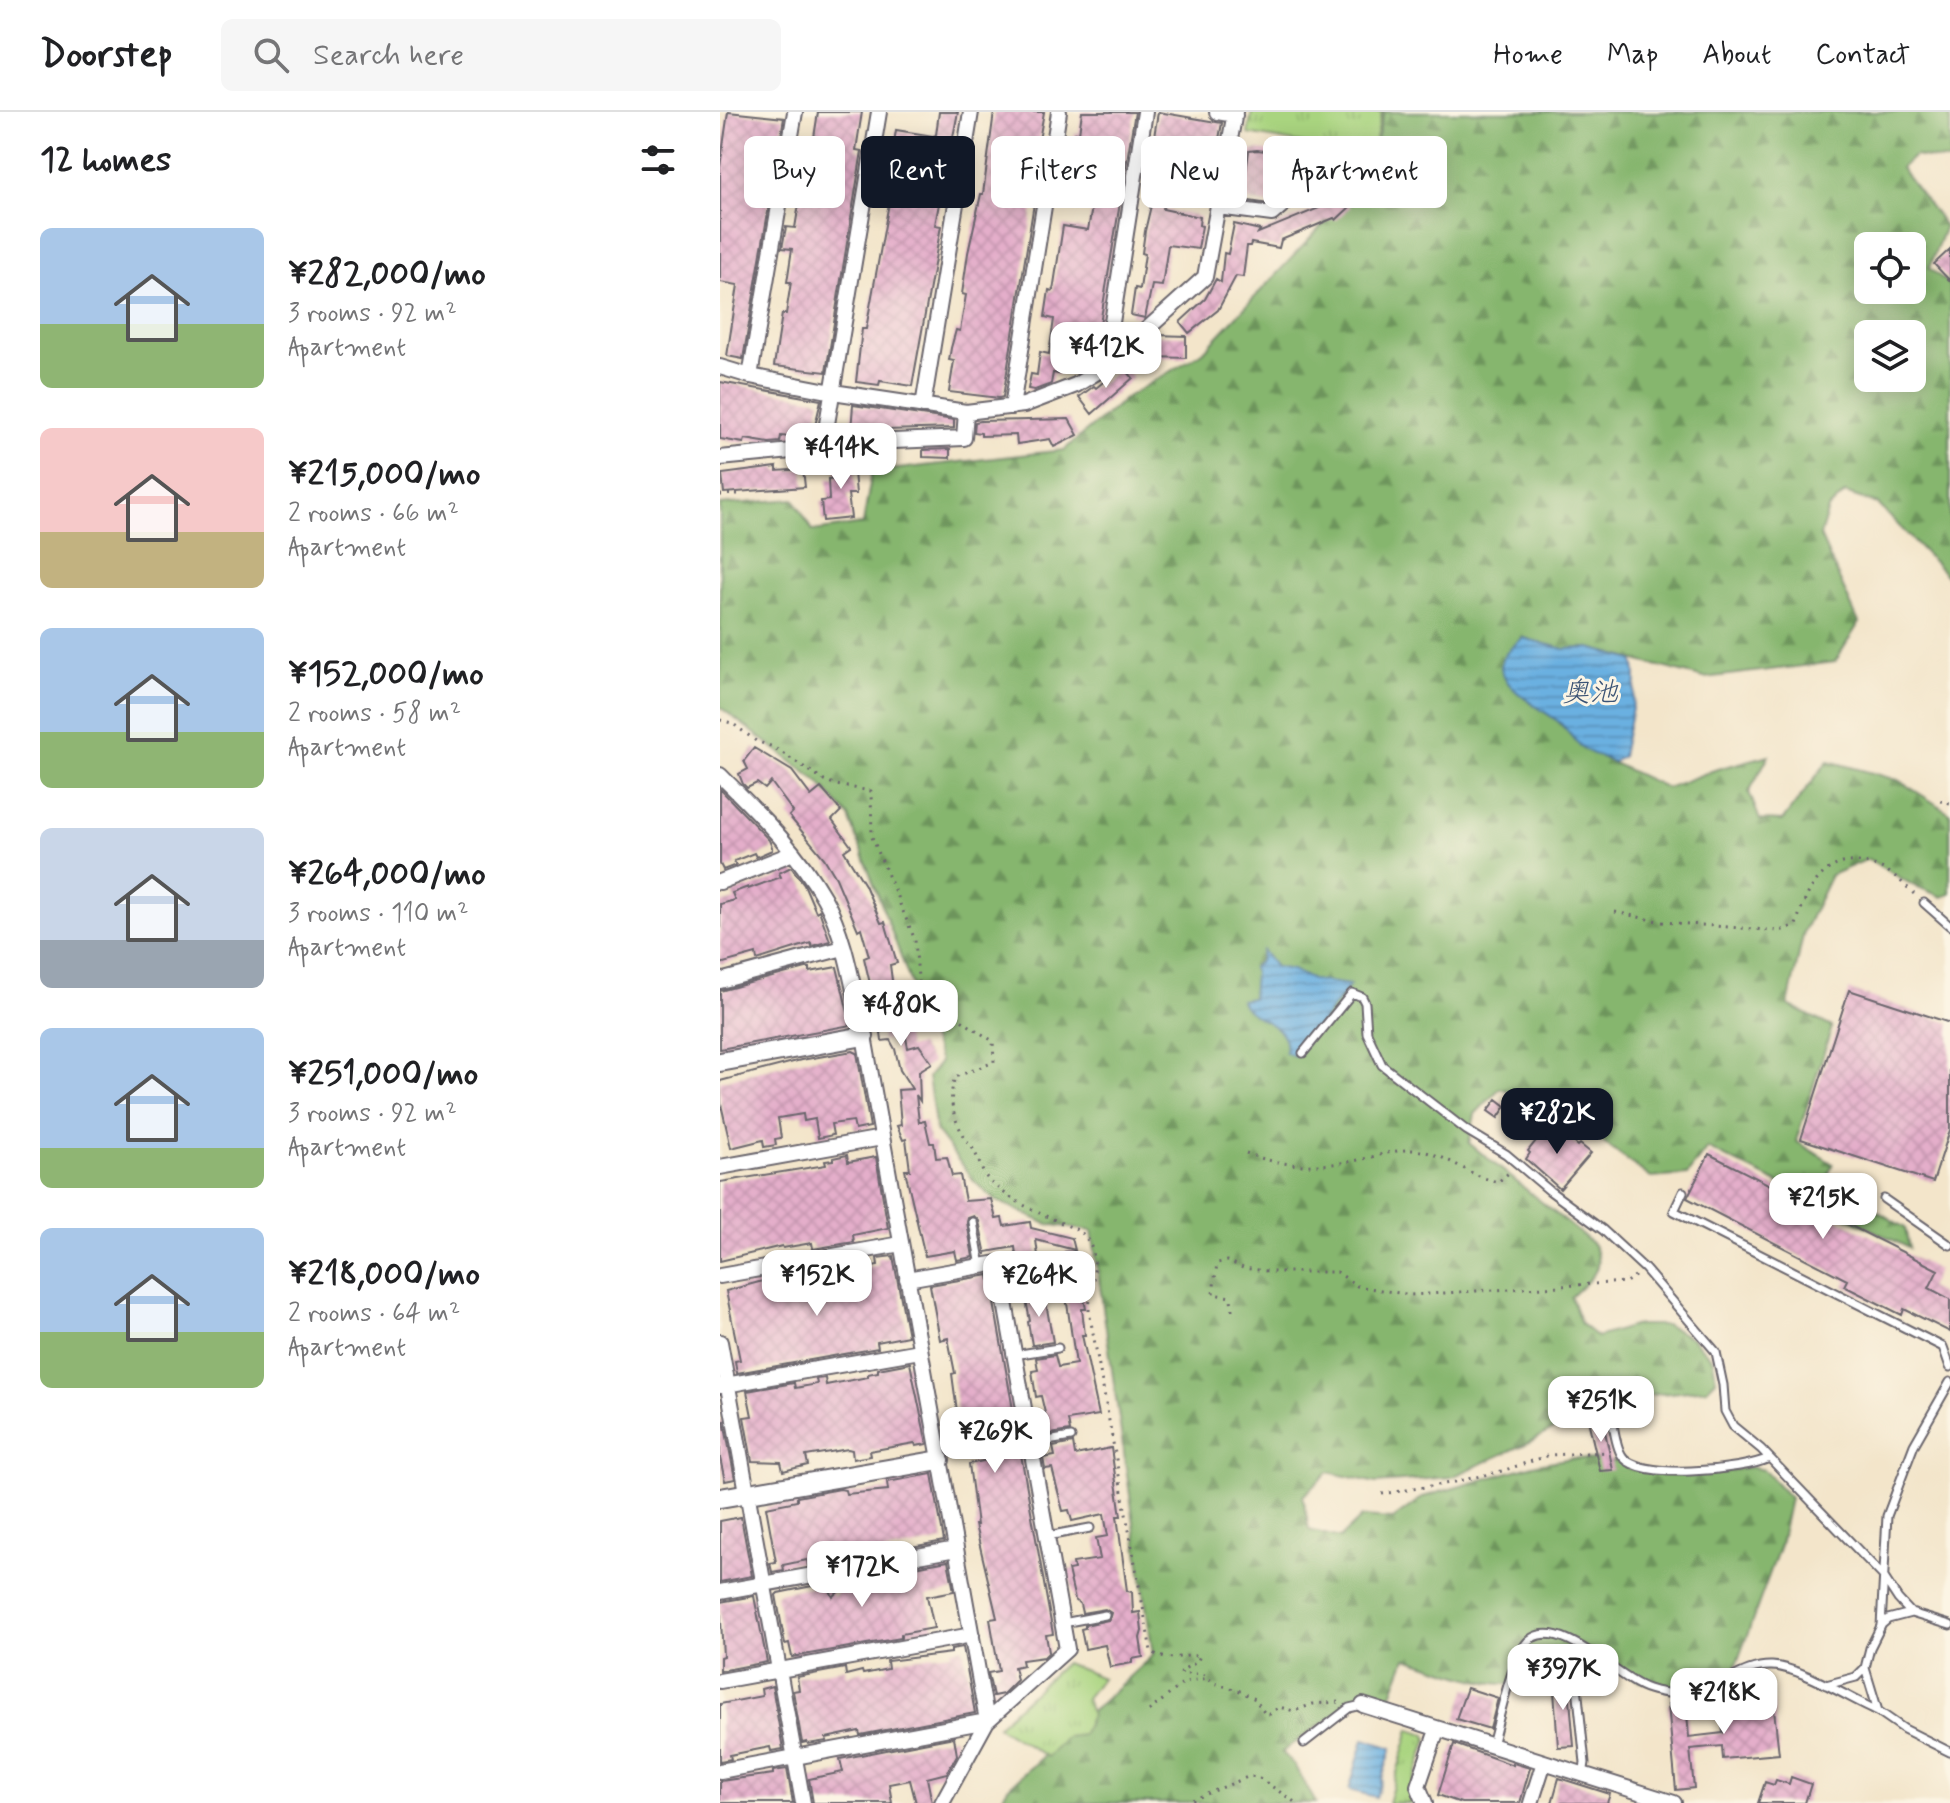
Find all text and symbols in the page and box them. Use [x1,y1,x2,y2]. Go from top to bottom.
search box [221,19,781,91]
text: Doorstep [40,31,173,80]
icon: search [249,33,293,77]
text: Search here [313,36,464,75]
text: Home [1493,37,1563,74]
text: Map [1607,37,1658,74]
text: About [1702,37,1771,74]
text: Contact [1815,37,1910,74]
chip: Buy [744,136,845,208]
chip: Rent [861,136,975,208]
chip: Filters [991,136,1125,208]
chip: New [1141,136,1247,208]
chip: Apartment [1263,136,1447,208]
text: 12 homes [40,138,171,183]
icon: filters [636,138,680,182]
map controls [1854,232,1926,392]
button: locate [1854,232,1926,304]
text: ¥282,000/mo [288,252,486,297]
icon: home [104,260,200,356]
text: 3 rooms · 92 m² [288,297,457,331]
button: layers [1854,320,1926,392]
pin: ¥412K [1050,322,1162,390]
text: Apartment [288,331,406,365]
text: ¥412K [1068,331,1144,365]
pin: ¥414K [785,423,897,491]
text: ¥414K [804,432,878,466]
text: ¥215,000/mo [288,452,480,497]
icon: home [104,460,200,556]
text: 2 rooms · 66 m² [288,497,459,531]
text: Apartment [288,531,406,565]
text: ¥152,000/mo [288,652,484,697]
icon: home [104,660,200,756]
water label: 奥池 [1562,675,1619,712]
text: 2 rooms · 58 m² [288,697,461,731]
text: Apartment [288,731,406,765]
text: ¥264,000/mo [288,852,486,897]
icon: home [104,860,200,956]
text: 3 rooms · 110 m² [288,897,469,931]
text: Apartment [288,931,406,965]
pin: ¥480K [845,980,957,1048]
text: ¥480K [862,989,940,1023]
text: ¥251,000/mo [288,1052,478,1097]
icon: home [104,1060,200,1156]
pin: ¥282K [1501,1088,1613,1156]
text: 3 rooms · 92 m² [288,1097,457,1131]
text: ¥282K [1519,1097,1595,1131]
text: Apartment [288,1131,406,1165]
pin: ¥215K [1767,1173,1879,1241]
text: ¥215K [1787,1182,1859,1216]
pin: ¥152K [761,1250,873,1318]
pin: ¥264K [983,1251,1095,1319]
text: ¥218,000/mo [288,1252,480,1297]
text: ¥152K [780,1259,854,1293]
icon: home [104,1260,200,1356]
text: ¥264K [1001,1260,1077,1294]
text: 2 rooms · 64 m² [288,1297,460,1331]
text: Apartment [288,1331,406,1365]
pin: ¥251K [1545,1376,1657,1444]
text: ¥251K [1566,1385,1636,1419]
pin: ¥269K [939,1407,1051,1475]
text: ¥269K [958,1416,1032,1450]
pin: ¥172K [806,1541,918,1609]
text: ¥172K [825,1550,899,1584]
pin: ¥397K [1507,1644,1619,1712]
text: ¥397K [1525,1653,1601,1687]
pin: ¥218K [1668,1668,1780,1736]
text: ¥218K [1688,1677,1760,1711]

